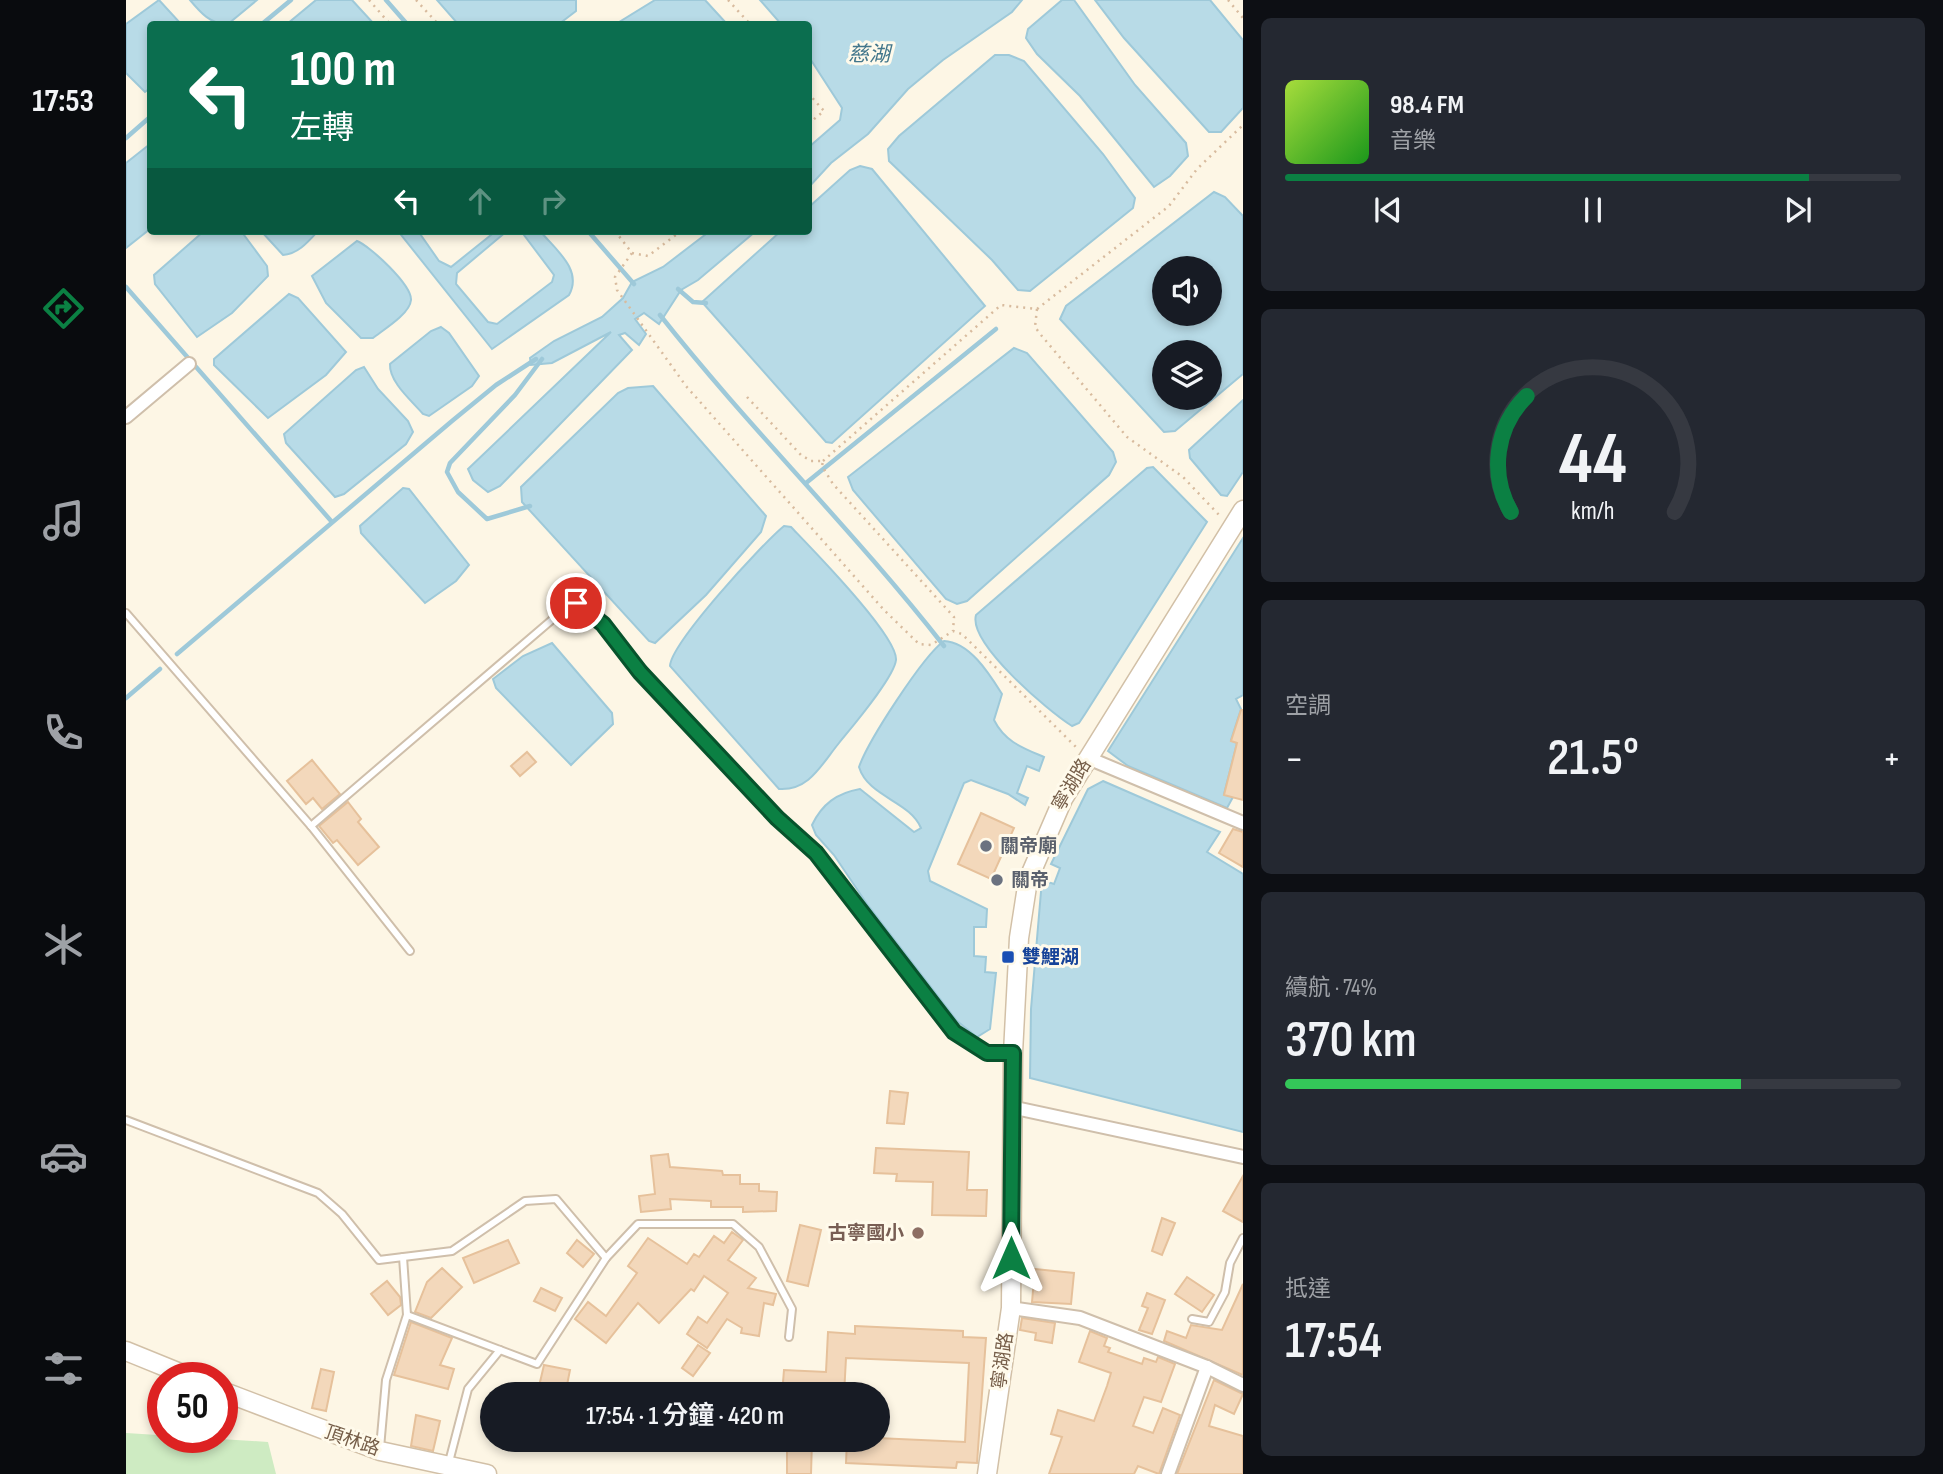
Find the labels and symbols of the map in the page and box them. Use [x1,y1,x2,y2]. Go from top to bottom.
water label: 慈湖 [848,42,893,67]
pin [546,573,606,633]
street label: 寧湖路 [1047,755,1097,815]
place label: 關帝廟 [1000,835,1057,858]
marker: 關帝廟 [978,838,994,854]
place label: 關帝 [1011,869,1049,892]
marker: 關帝 [989,872,1005,888]
place label: 雙鯉湖 [1022,946,1079,969]
marker: 雙鯉湖 [1000,949,1016,965]
position arrow [974,1221,1048,1295]
place label: 古寧國小 [828,1222,904,1245]
marker: 古寧國小 [910,1225,926,1241]
street label: 寧湖路 [988,1331,1018,1391]
speed limit sign: 50 [147,1362,238,1453]
street label: 頂林路 [321,1421,383,1461]

